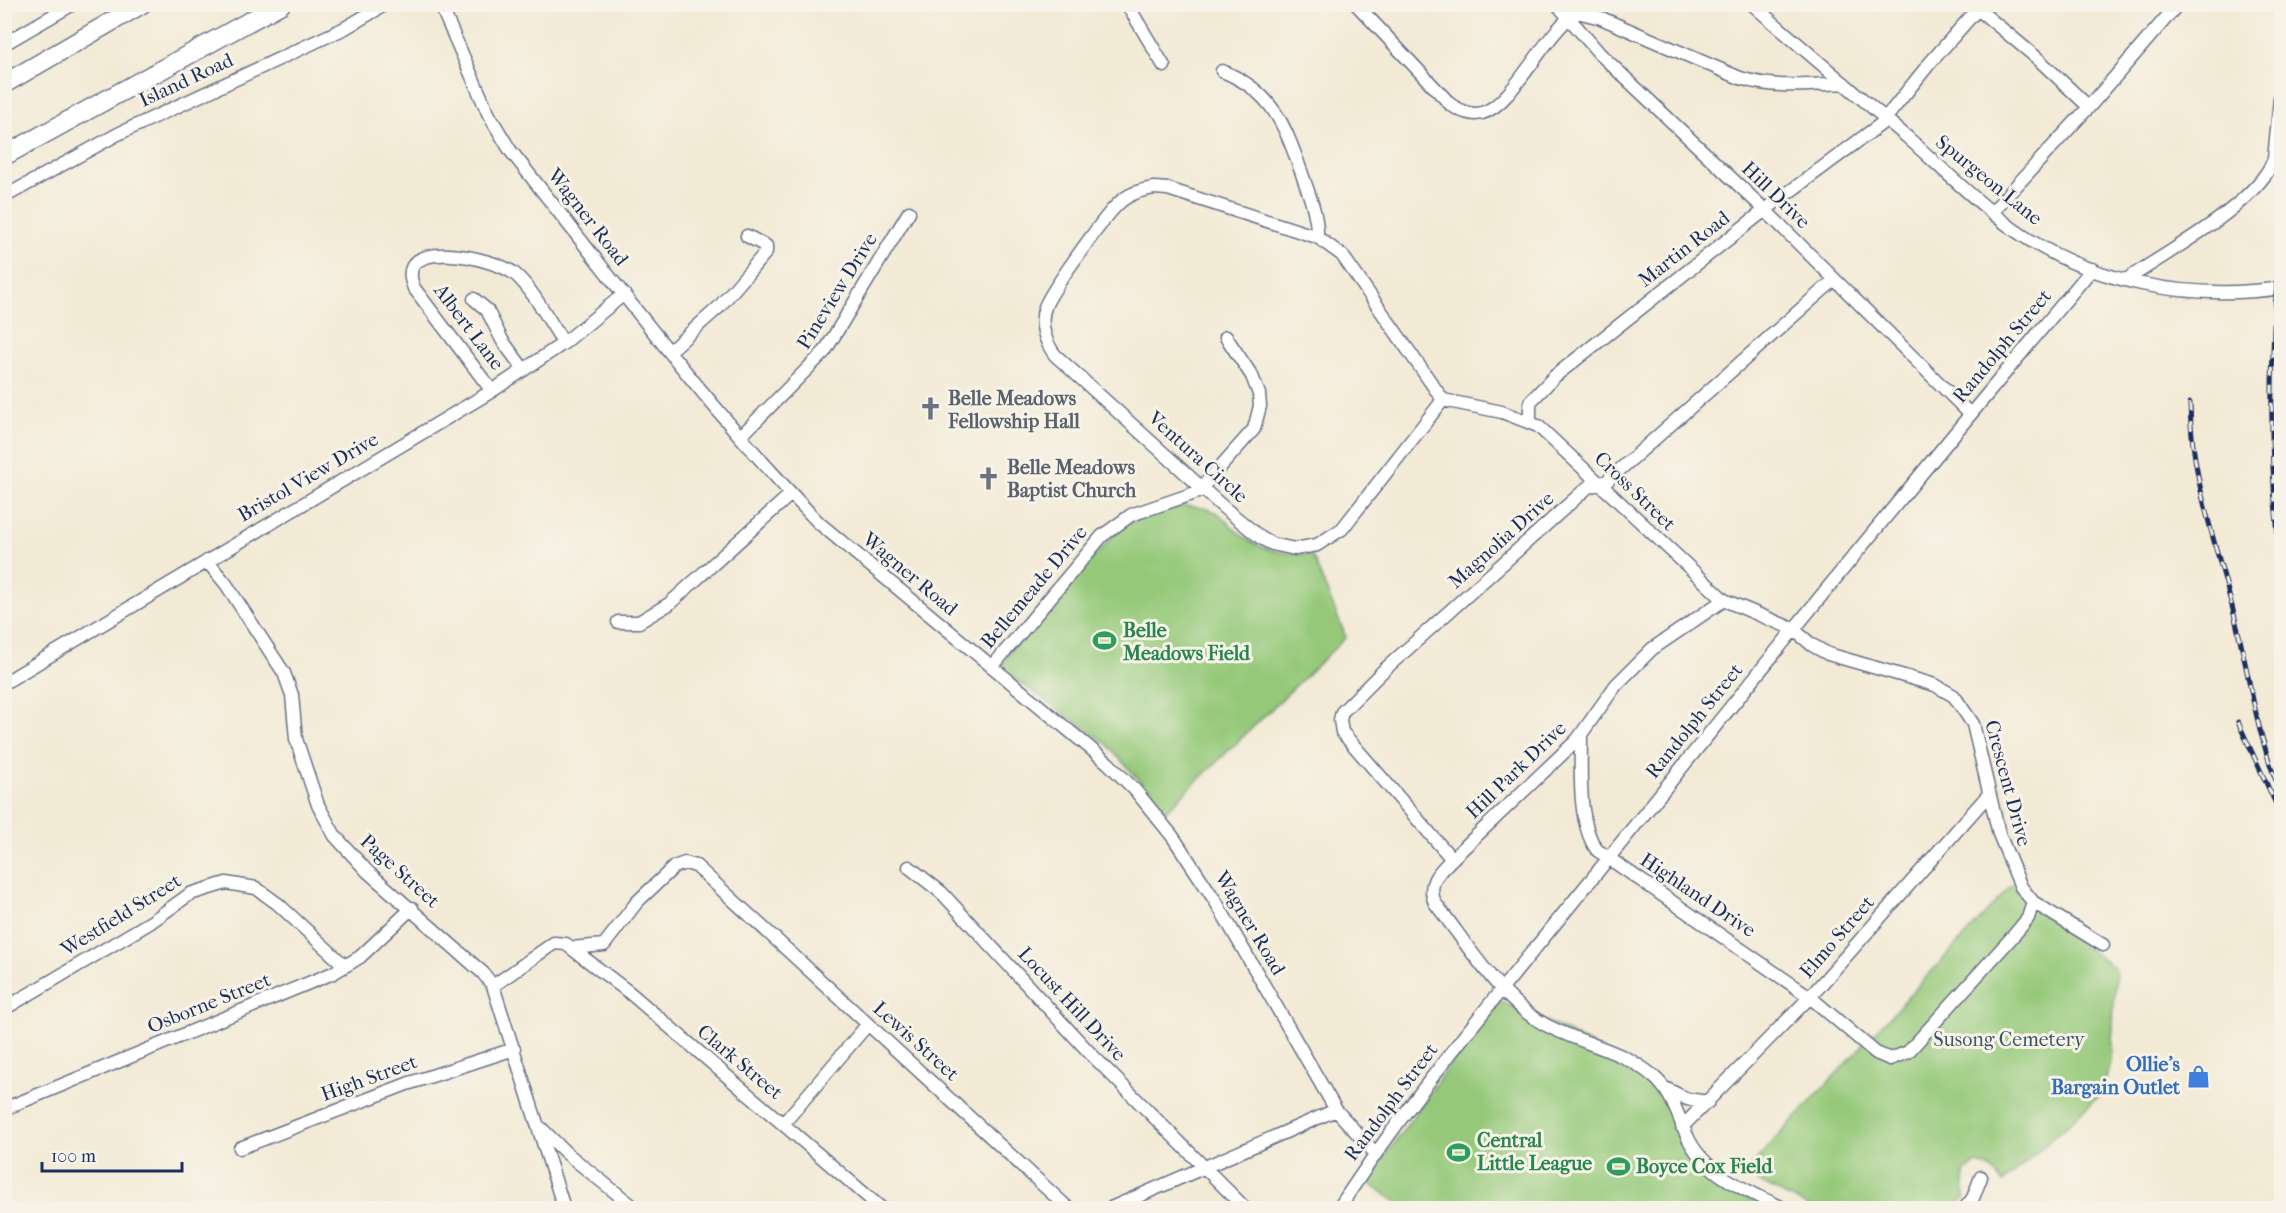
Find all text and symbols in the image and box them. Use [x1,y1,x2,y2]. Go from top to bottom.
street label: Island Road [135,48,238,112]
street label: Spurgeon Lane [1931,130,2047,230]
street label: Hill Drive [1737,157,1815,233]
street label: Wagner Road [542,163,634,271]
street label: Martin Road [1634,206,1735,292]
street label: Pineview Drive [792,229,882,353]
street label: Albert Lane [429,279,509,375]
street label: Randolph Street [1948,285,2056,407]
place label: Belle Meadows Fellowship Hall [947,387,1080,433]
church icon: Belle Meadows Fellowship Hall [917,396,943,422]
street label: Ventura Circle [1143,406,1252,508]
street label: Bristol View Drive [234,427,382,527]
street label: Cross Street [1590,447,1680,535]
place label: Belle Meadows Baptist Church [1007,456,1137,502]
church icon: Belle Meadows Baptist Church [976,466,1002,492]
street label: Magnolia Drive [1444,487,1558,593]
street label: Bellemeade Drive [976,521,1092,653]
street label: Wagner Road [857,527,963,621]
place label: Belle Meadows Field [1122,619,1251,665]
sports icon: Belle Meadows Field [1092,628,1118,654]
street label: Randolph Street [1641,659,1747,783]
street label: Hill Park Drive [1461,717,1571,823]
street label: Crescent Drive [1980,717,2036,849]
street label: Page Street [356,829,444,913]
street label: Highland Drive [1636,848,1760,942]
street label: Wagner Road [1209,866,1291,980]
street label: Westfield Street [56,869,185,962]
street label: Elmo Street [1795,891,1879,983]
street label: Locust Hill Drive [1013,942,1131,1066]
street label: Osborne Street [144,968,274,1038]
street label: Lewis Street [868,997,964,1085]
street label: Clark Street [693,1020,787,1104]
park label: Susong Cemetery [1933,1028,2086,1051]
street label: Randolph Street [1339,1039,1443,1165]
street label: High Street [318,1050,420,1106]
place label: Ollie's Bargain Outlet [2051,1053,2181,1099]
shop icon: Ollie's Bargain Outlet [2185,1063,2211,1089]
place label: Central Little League [1477,1129,1592,1175]
scale bar [42,1135,182,1173]
sports icon: Central Little League [1446,1139,1472,1165]
text: 100 m [51,1146,96,1167]
sports icon: Boyce Cox Field [1605,1153,1631,1179]
place label: Boyce Cox Field [1636,1155,1773,1178]

